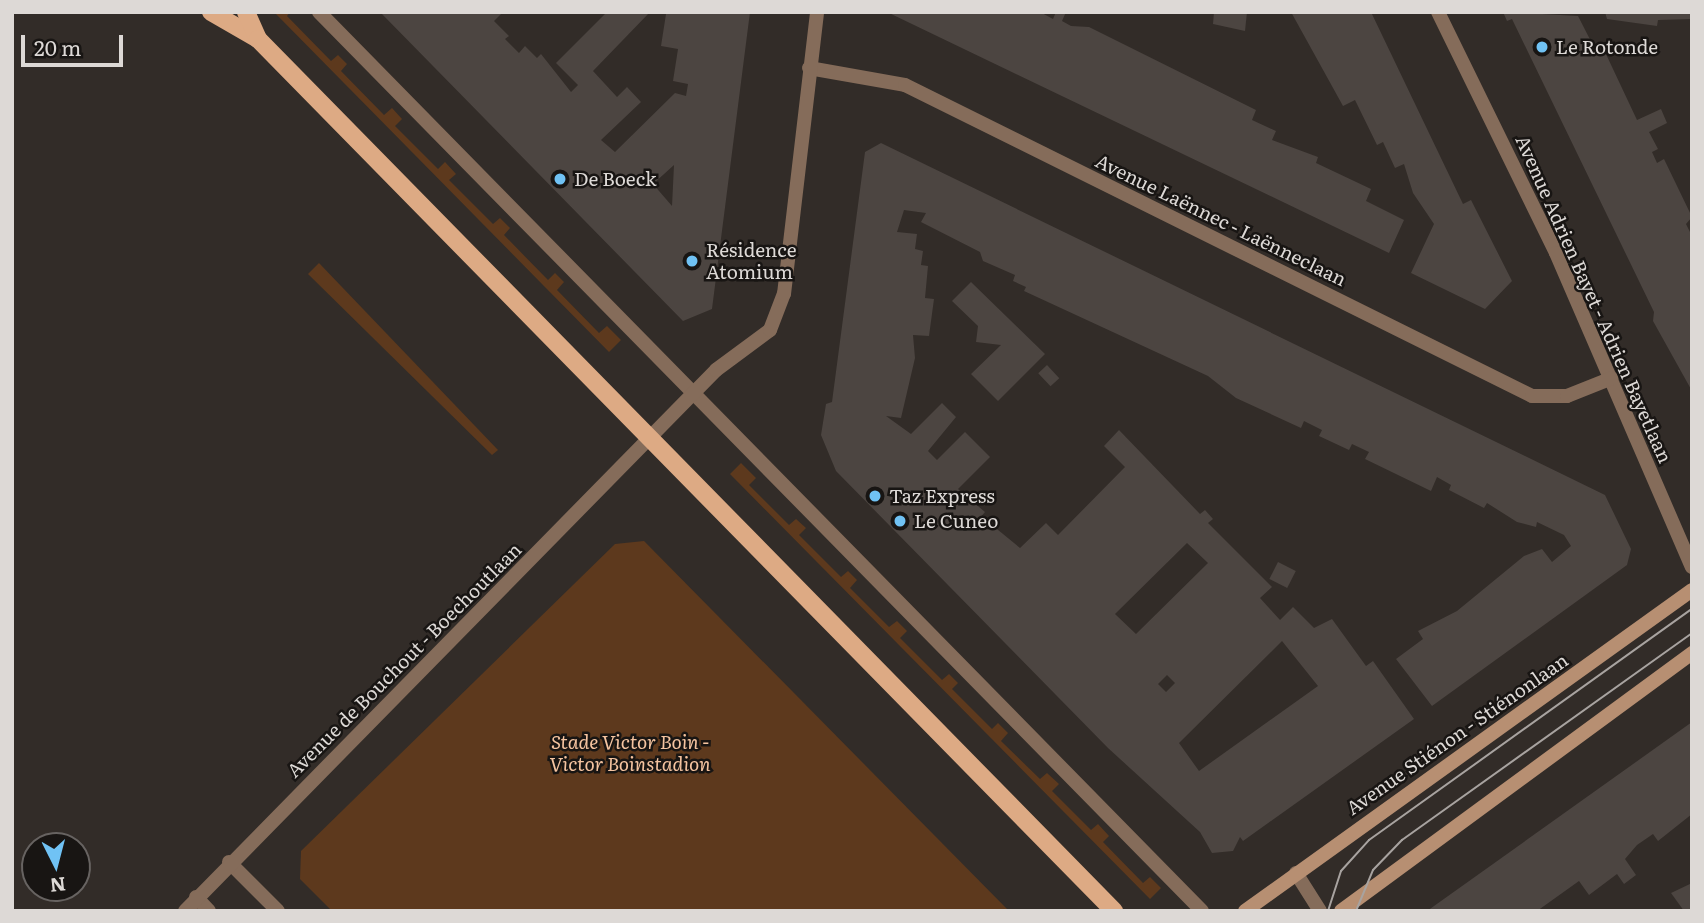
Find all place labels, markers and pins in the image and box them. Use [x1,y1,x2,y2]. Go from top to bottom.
place label: Le Rotonde [1556,36,1658,58]
marker: Le Rotonde [1534,39,1550,55]
place label: De Boeck [574,168,657,190]
marker: De Boeck [552,171,568,187]
place label: Résidence Atomium [706,239,797,283]
marker: Résidence Atomium [684,253,700,269]
place label: Taz Express [889,485,995,507]
marker: Taz Express [867,488,883,504]
place label: Le Cuneo [914,510,998,532]
marker: Le Cuneo [892,513,908,529]

